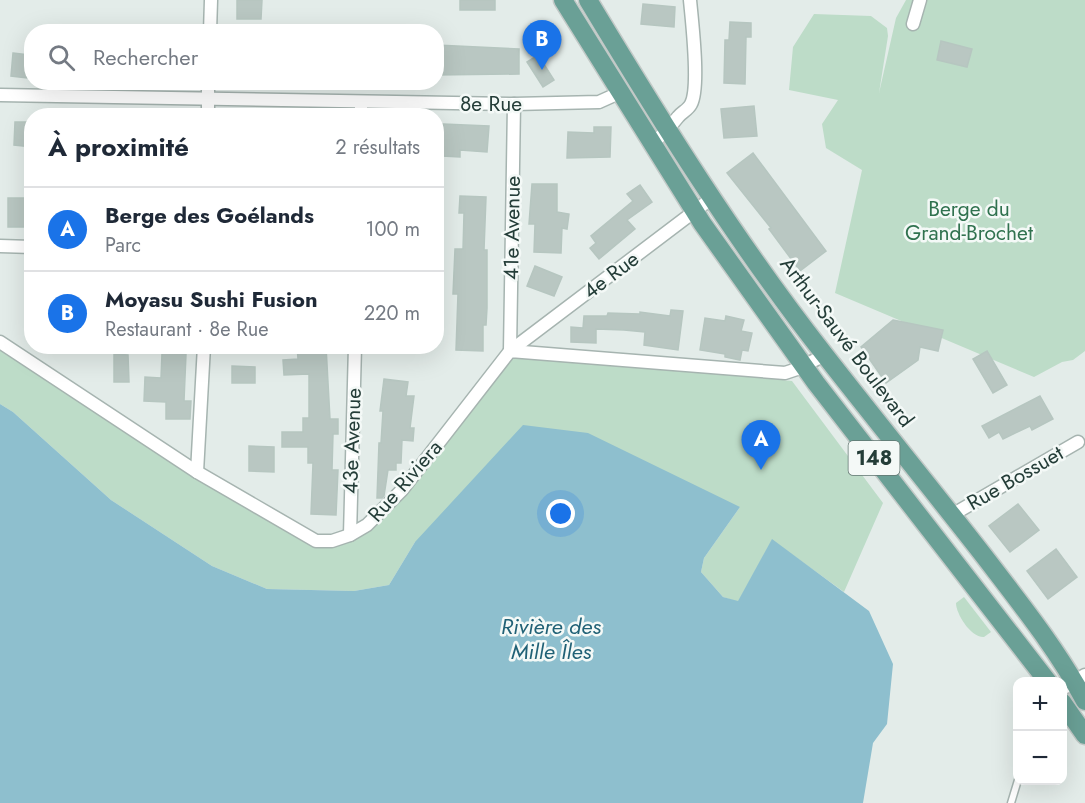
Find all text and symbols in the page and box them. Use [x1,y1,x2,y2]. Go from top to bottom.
pin: B [522,20,562,70]
search box [24,24,444,90]
icon: search [45,41,78,74]
text: Rechercher [93,41,198,73]
street label: 8e Rue [460,89,522,119]
text: À proximité [48,128,189,166]
text: 2 résultats [335,133,420,162]
street label: 41e Avenue [496,175,528,280]
park label: Berge du Grand-Brochet [905,194,1033,248]
text: Berge des Goélands [105,199,314,231]
text: A [60,215,75,244]
text: 100 m [365,215,420,244]
text: Parc [105,231,141,260]
street label: 4e Rue [577,244,645,306]
street label: Arthur-Sauvé Boulevard [773,251,921,433]
text: Moyasu Sushi Fusion [105,283,318,315]
text: B [61,299,74,328]
text: 220 m [364,299,420,328]
text: Restaurant · 8e Rue [105,315,268,344]
street label: 43e Avenue [335,387,369,495]
pin: A [742,420,780,470]
street label: Rue Riviera [361,433,449,529]
street label: Rue Bossuet [961,438,1069,518]
road number: 148 [848,441,900,475]
your location [546,499,575,528]
water label: Rivière des Mille Îles [501,610,601,667]
map controls [1013,677,1067,785]
button: + [1013,677,1067,731]
button: − [1013,731,1067,785]

